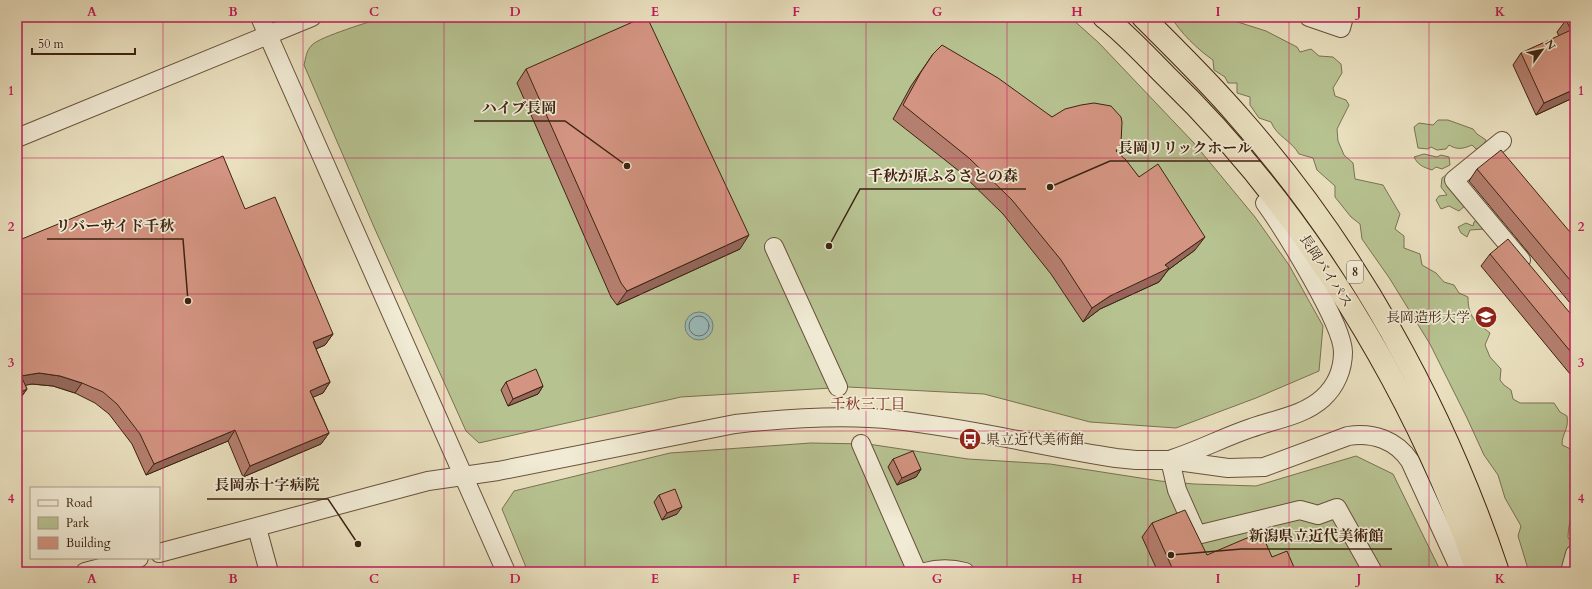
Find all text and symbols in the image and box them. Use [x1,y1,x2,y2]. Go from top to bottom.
text: A [87,3,97,21]
text: B [228,3,238,21]
text: C [369,3,379,21]
text: D [509,3,521,21]
text: E [651,3,659,21]
text: F [792,3,800,21]
text: G [932,3,943,21]
text: H [1071,3,1083,21]
text: I [1215,3,1221,21]
text: J [1355,3,1362,21]
text: K [1495,3,1506,21]
scale bar [32,30,135,56]
north arrow [1522,30,1562,70]
text: 50 m [38,36,65,52]
text: N [1541,37,1559,53]
text: 1 [8,82,14,100]
text: 1 [1578,82,1584,100]
callout: ハイブ長岡 [474,94,565,121]
text: ハイブ長岡 [482,98,556,118]
callout: 長岡リリックホール [1110,134,1261,161]
text: 長岡リリックホール [1118,138,1252,158]
callout: 千秋が原ふるさとの森 [860,162,1026,189]
text: 千秋が原ふるさとの森 [868,166,1018,186]
callout: リバーサイド千秋 [47,212,183,239]
text: リバーサイド千秋 [56,216,174,236]
text: 2 [8,218,15,236]
text: 2 [1578,218,1585,236]
street label: 長岡バイパス [1295,231,1357,311]
road number: 8 [1347,261,1363,283]
school or university icon: 長岡造形大学 [1473,304,1499,330]
place label: 長岡造形大学 [1386,308,1470,327]
text: 3 [8,354,15,372]
text: 3 [1578,354,1585,372]
district label: 千秋三丁目 [830,394,906,414]
bus stop icon: 県立近代美術館 [957,426,983,452]
place label: 県立近代美術館 [986,430,1084,449]
callout: 長岡赤十字病院 [207,472,328,499]
text: 長岡赤十字病院 [214,475,320,495]
legend [30,487,160,559]
text: 4 [8,490,15,508]
text: 4 [1578,490,1585,508]
text: Road [66,495,93,511]
text: Park [66,515,90,531]
callout: 新潟県立近代美術館 [1241,522,1392,549]
text: 新潟県立近代美術館 [1248,526,1384,546]
text: Building [66,535,111,551]
text: A [87,570,97,588]
text: B [228,570,238,588]
text: C [369,570,379,588]
text: D [509,570,521,588]
text: E [651,570,659,588]
text: F [792,570,800,588]
text: G [932,570,943,588]
text: H [1071,570,1083,588]
text: I [1215,570,1221,588]
text: J [1355,570,1362,588]
text: K [1495,570,1506,588]

